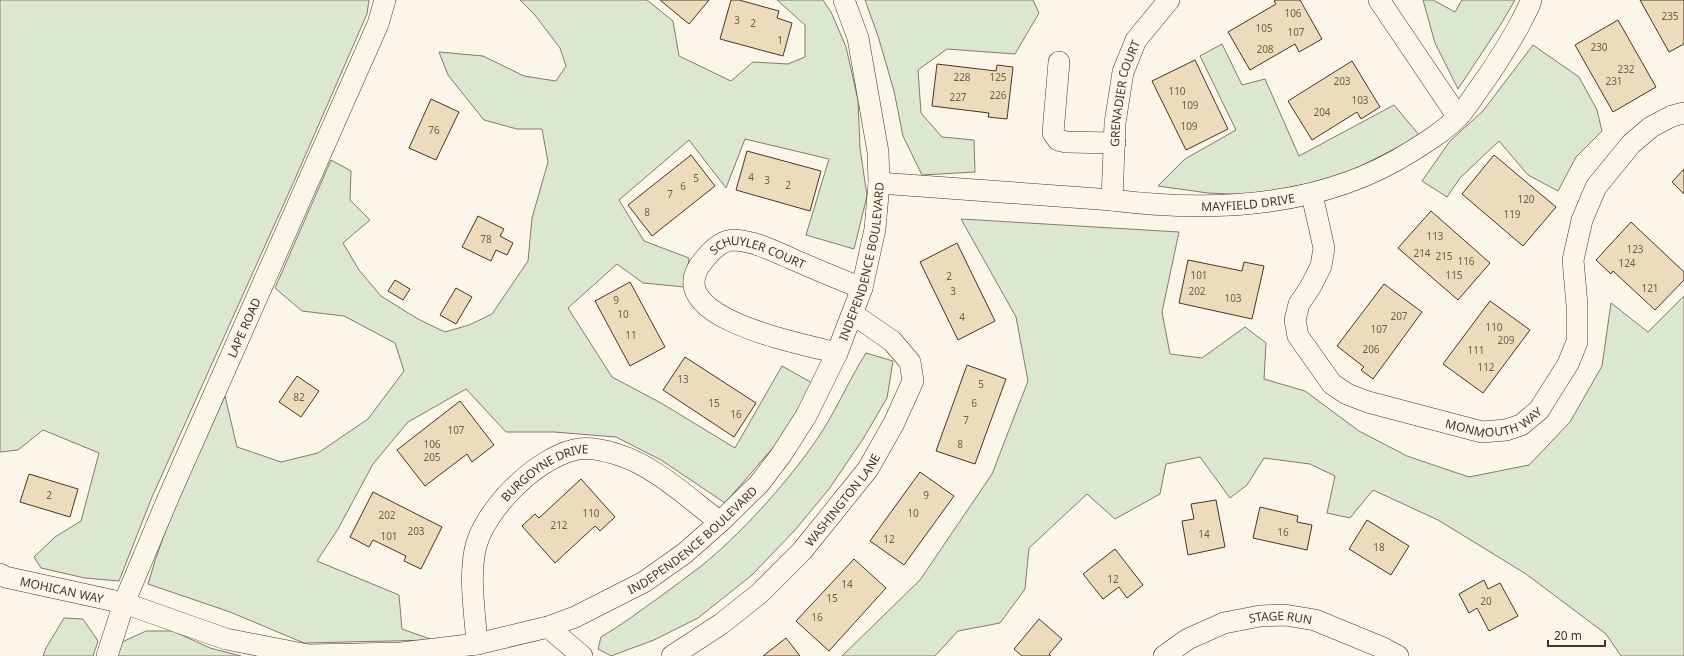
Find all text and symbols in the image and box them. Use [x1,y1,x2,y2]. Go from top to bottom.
house number: 106 [1284,6,1302,20]
house number: 235 [1661,9,1679,23]
house number: 3 [734,13,740,27]
house number: 2 [750,16,756,30]
house number: 105 [1255,21,1273,35]
house number: 107 [1287,25,1305,39]
house number: 1 [777,33,783,47]
street label: GRENADIER COURT [1106,37,1144,147]
house number: 230 [1590,40,1608,54]
house number: 208 [1256,42,1274,56]
house number: 232 [1617,62,1635,76]
house number: 228 [953,70,971,84]
house number: 125 [989,70,1007,84]
house number: 203 [1333,74,1351,88]
house number: 231 [1605,74,1623,88]
house number: 110 [1168,84,1186,98]
house number: 226 [989,88,1007,102]
house number: 227 [949,90,967,104]
house number: 103 [1351,93,1369,107]
house number: 109 [1181,98,1199,112]
house number: 204 [1313,105,1331,119]
house number: 109 [1180,119,1198,133]
house number: 76 [428,123,440,137]
house number: 4 [748,170,754,184]
house number: 5 [693,171,699,185]
house number: 3 [764,173,770,187]
house number: 2 [785,178,791,192]
house number: 6 [680,179,686,193]
street label: INDEPENDENCE BOULEVARD [834,181,888,343]
house number: 7 [667,187,673,201]
street label: MAYFIELD DRIVE [1201,189,1296,214]
house number: 120 [1517,192,1535,206]
house number: 8 [644,205,650,219]
house number: 119 [1503,207,1521,221]
house number: 113 [1426,229,1444,243]
street label: SCHUYLER COURT [705,231,809,273]
house number: 78 [480,232,492,246]
house number: 123 [1626,242,1644,256]
house number: 214 [1413,246,1431,260]
house number: 215 [1435,249,1453,263]
house number: 116 [1457,254,1475,268]
house number: 124 [1618,256,1636,270]
house number: 101 [1190,268,1208,282]
house number: 115 [1445,268,1463,282]
house number: 2 [946,269,952,283]
house number: 121 [1641,281,1659,295]
house number: 3 [950,284,956,298]
house number: 202 [1188,284,1206,298]
house number: 103 [1224,291,1242,305]
house number: 9 [613,293,619,307]
street label: LAPE ROAD [223,295,264,360]
house number: 10 [617,307,629,321]
house number: 207 [1390,309,1408,323]
house number: 4 [959,310,965,324]
house number: 110 [1485,320,1503,334]
house number: 107 [1370,322,1388,336]
house number: 11 [625,328,637,342]
house number: 209 [1497,333,1515,347]
house number: 206 [1362,342,1380,356]
house number: 111 [1467,343,1485,357]
house number: 112 [1477,360,1495,374]
house number: 13 [677,372,689,386]
house number: 5 [978,377,984,391]
house number: 82 [293,390,305,404]
house number: 15 [708,396,720,410]
house number: 6 [971,396,977,410]
street label: MONMOUTH WAY [1444,403,1545,441]
house number: 16 [730,407,742,421]
house number: 7 [963,413,969,427]
house number: 107 [447,423,465,437]
house number: 106 [423,437,441,451]
house number: 8 [957,437,963,451]
street label: BURGOYNE DRIVE [497,440,589,505]
house number: 205 [423,450,441,464]
street label: WASHINGTON LANE [801,450,884,550]
street label: INDEPENDENCE BOULEVARD [624,482,761,598]
house number: 2 [46,488,52,502]
house number: 9 [923,488,929,502]
house number: 110 [582,506,600,520]
house number: 10 [907,506,919,520]
house number: 202 [378,508,396,522]
house number: 212 [550,518,568,532]
house number: 203 [407,524,425,538]
house number: 16 [1277,525,1289,539]
house number: 14 [1198,527,1210,541]
house number: 101 [380,529,398,543]
house number: 12 [883,532,895,546]
house number: 18 [1373,540,1385,554]
street label: MOHICAN WAY [18,572,105,607]
house number: 12 [1107,572,1119,586]
house number: 14 [841,577,853,591]
house number: 15 [826,591,838,605]
house number: 20 [1480,594,1492,608]
street label: STAGE RUN [1247,606,1313,628]
house number: 16 [811,610,823,624]
scale bar [1548,622,1605,648]
text: 20 m [1554,627,1582,644]

